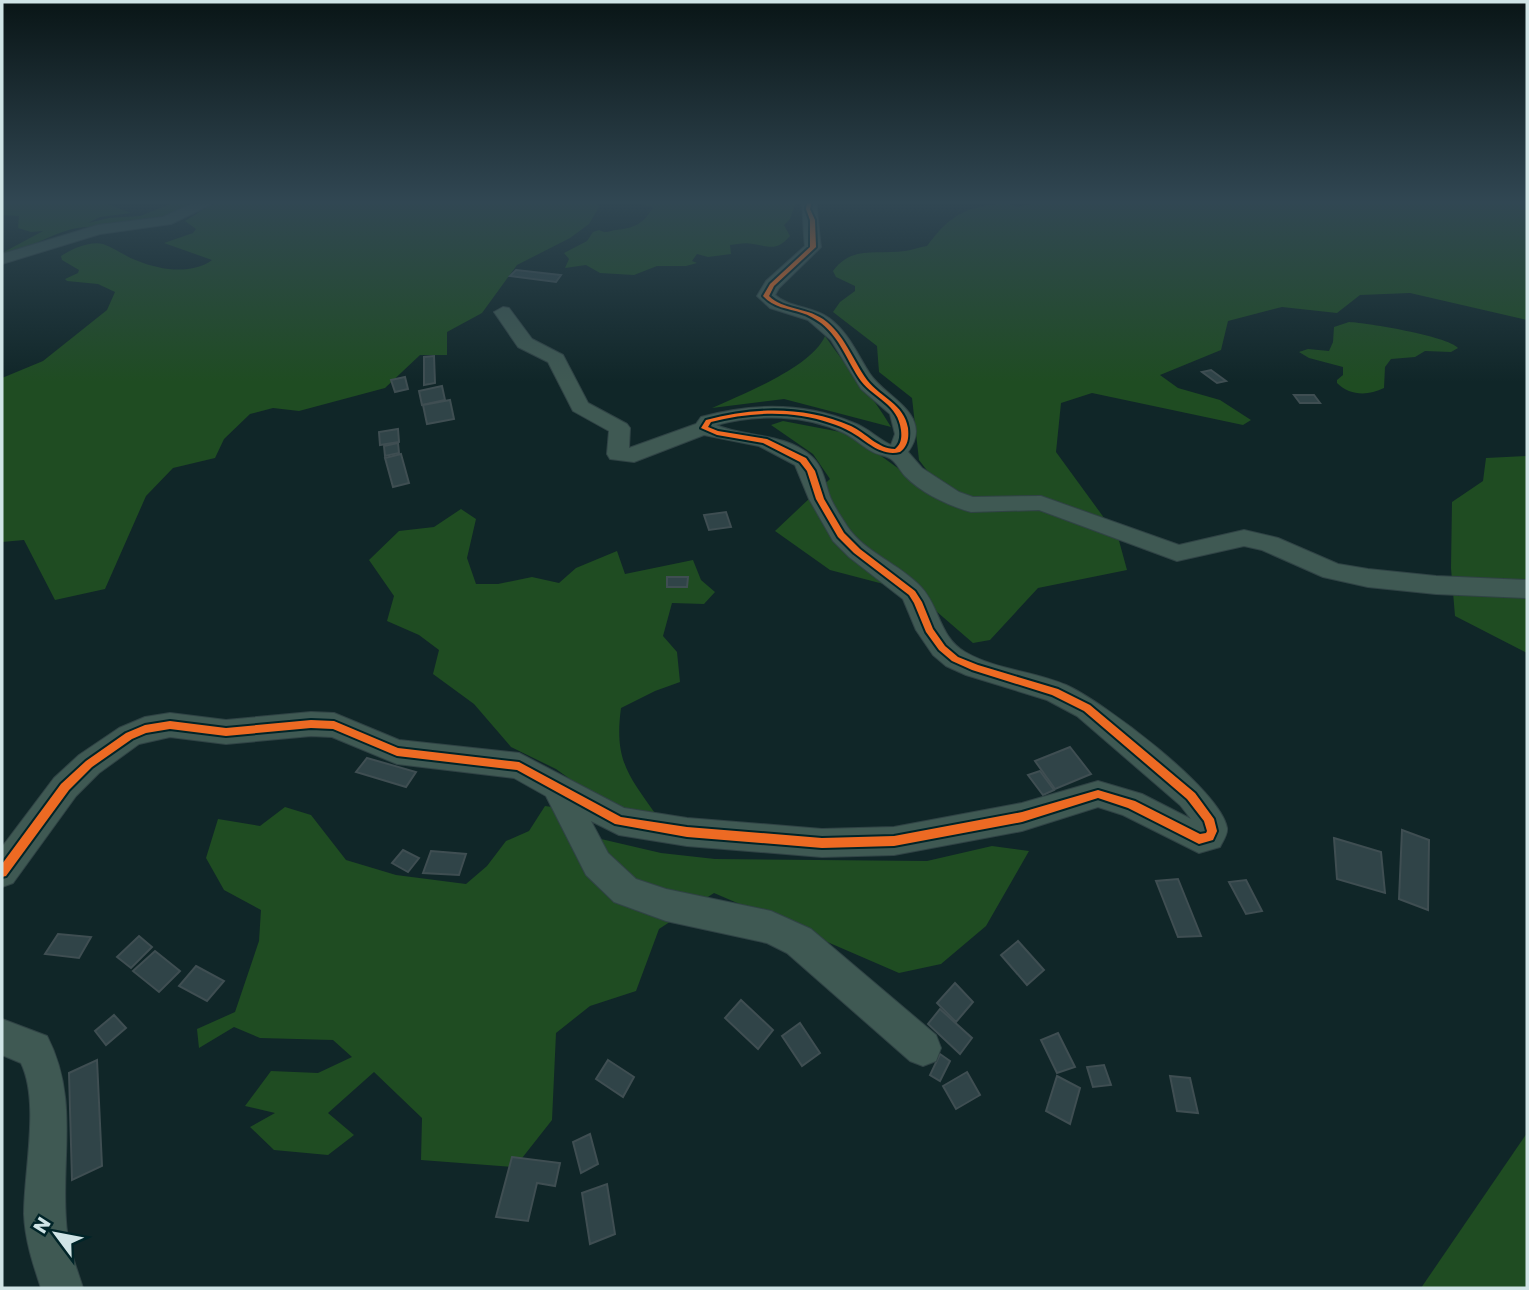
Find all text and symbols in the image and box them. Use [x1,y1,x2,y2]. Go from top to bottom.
north arrow [21,1199,91,1269]
text: N [27,1212,57,1238]

